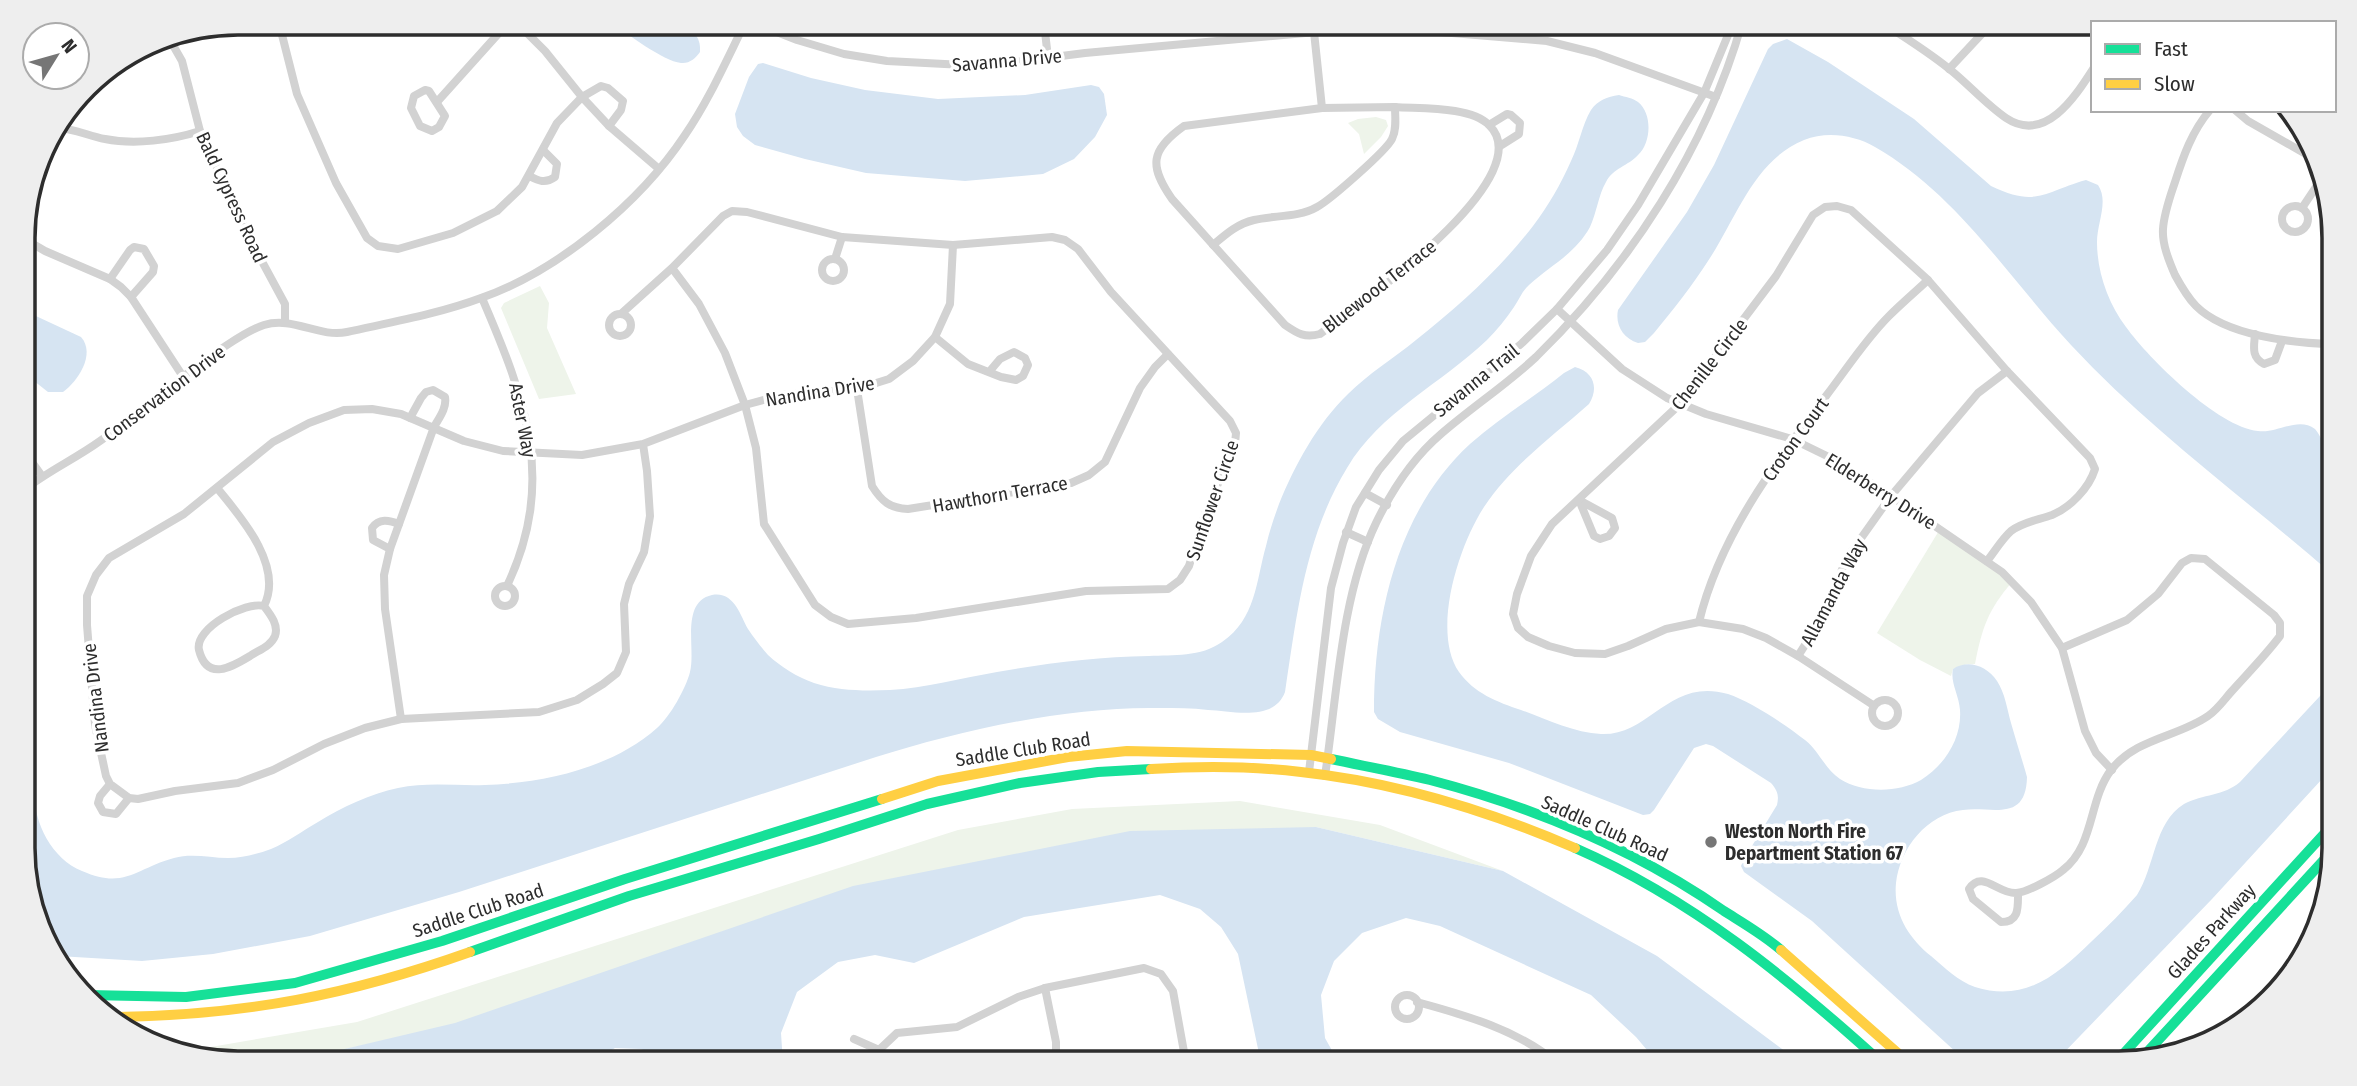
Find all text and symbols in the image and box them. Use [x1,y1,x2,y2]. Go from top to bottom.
north arrow [21,21,91,91]
legend [2091,21,2336,112]
text: N [57,35,82,58]
text: Fast [2154,36,2188,62]
street label: Savanna Drive [951,44,1063,77]
text: Slow [2154,71,2195,97]
street label: Bald Cypress Road [191,128,272,266]
street label: Bluewood Terrace [1318,235,1441,338]
street label: Chenille Circle [1666,314,1752,415]
street label: Savanna Trail [1429,339,1524,422]
street label: Conservation Drive [99,340,230,447]
street label: Nandina Drive [764,372,876,411]
street label: Aster Way [504,381,541,460]
street label: Croton Court [1757,392,1834,486]
street label: Sunflower Circle [1181,437,1244,563]
street label: Elderberry Drive [1821,448,1940,535]
street label: Hawthorn Terrace [931,471,1069,518]
street label: Allamanda Way [1796,534,1872,650]
street label: Nandina Drive [77,642,114,754]
street label: Saddle Club Road [954,727,1092,772]
street label: Saddle Club Road [1538,790,1672,867]
place label: Weston North Fire Department Station 67 [1725,820,1903,865]
marker: Weston North Fire Department Station 67 [1703,834,1719,850]
street label: Saddle Club Road [410,878,546,942]
street label: Glades Parkway [2162,878,2261,984]

